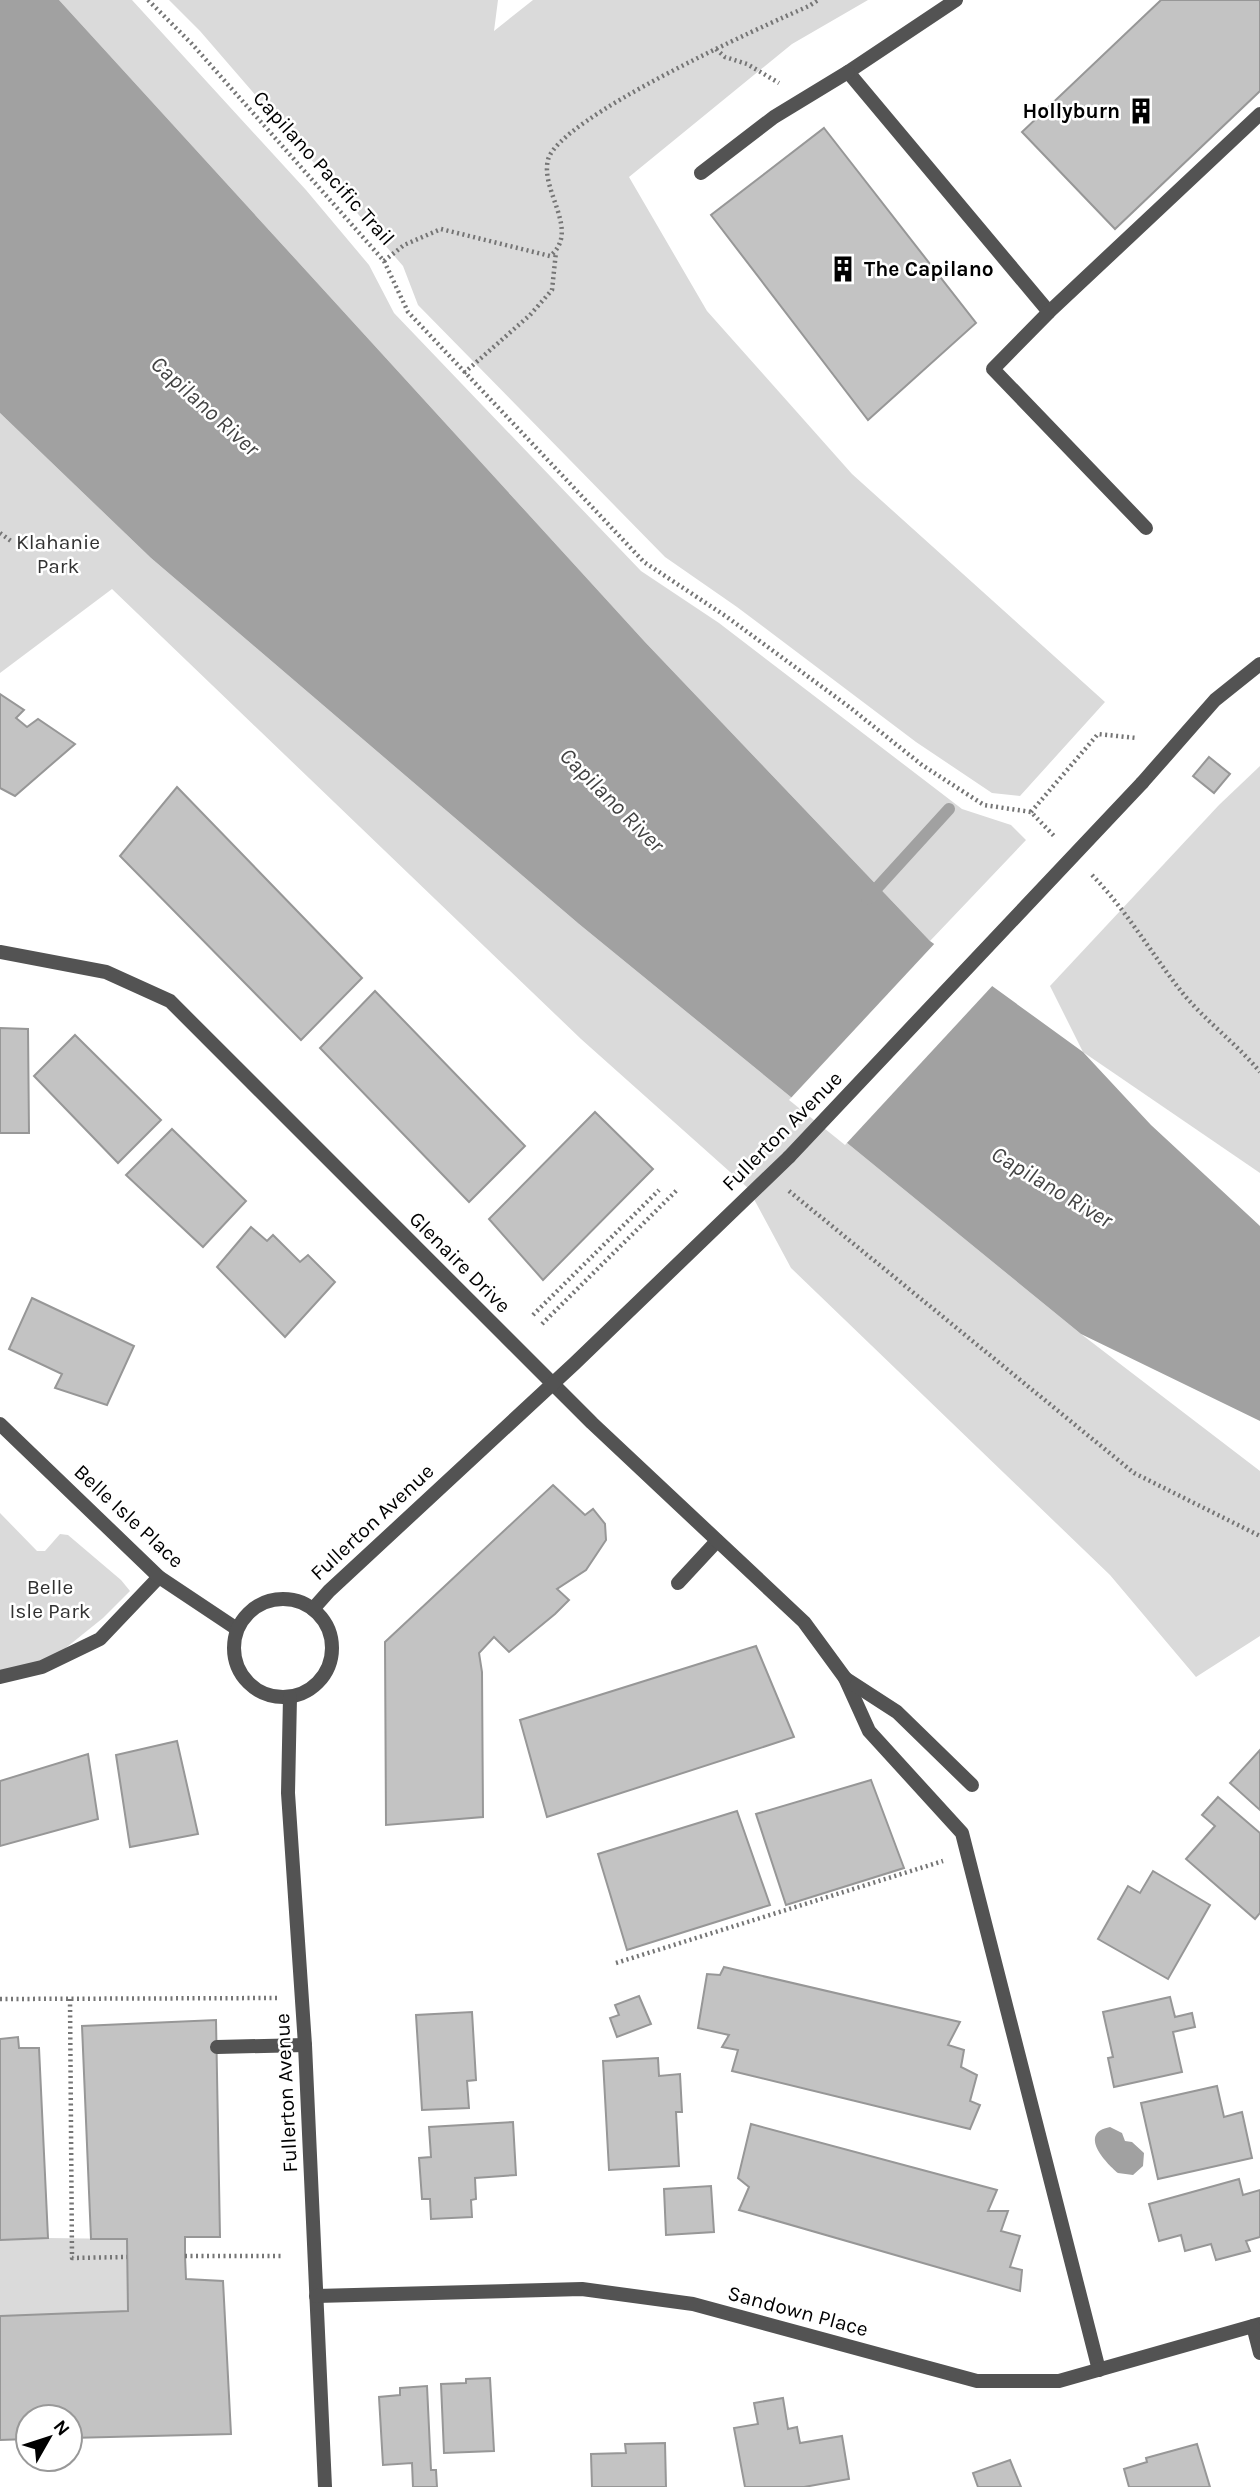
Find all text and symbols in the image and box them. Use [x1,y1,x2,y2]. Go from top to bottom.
street label: Capilano Pacific Trail [248,86,400,250]
building icon: Hollyburn [1126,96,1156,126]
place label: Hollyburn [1023,99,1120,123]
building icon: The Capilano [828,254,858,284]
place label: The Capilano [864,257,994,281]
water label: Capilano River [145,350,266,463]
park label: Klahanie Park [16,530,100,578]
water label: Capilano River [554,742,671,859]
street label: Fullerton Avenue [717,1066,847,1196]
water label: Capilano River [986,1140,1118,1234]
street label: Glenaire Drive [404,1206,516,1318]
street label: Belle Isle Place [69,1459,189,1573]
street label: Fullerton Avenue [305,1459,439,1585]
park label: Belle Isle Park [9,1575,91,1623]
street label: Fullerton Avenue [270,2013,302,2173]
street label: Sandown Place [725,2281,871,2341]
north arrow [14,2403,84,2473]
text: N [49,2416,74,2440]

